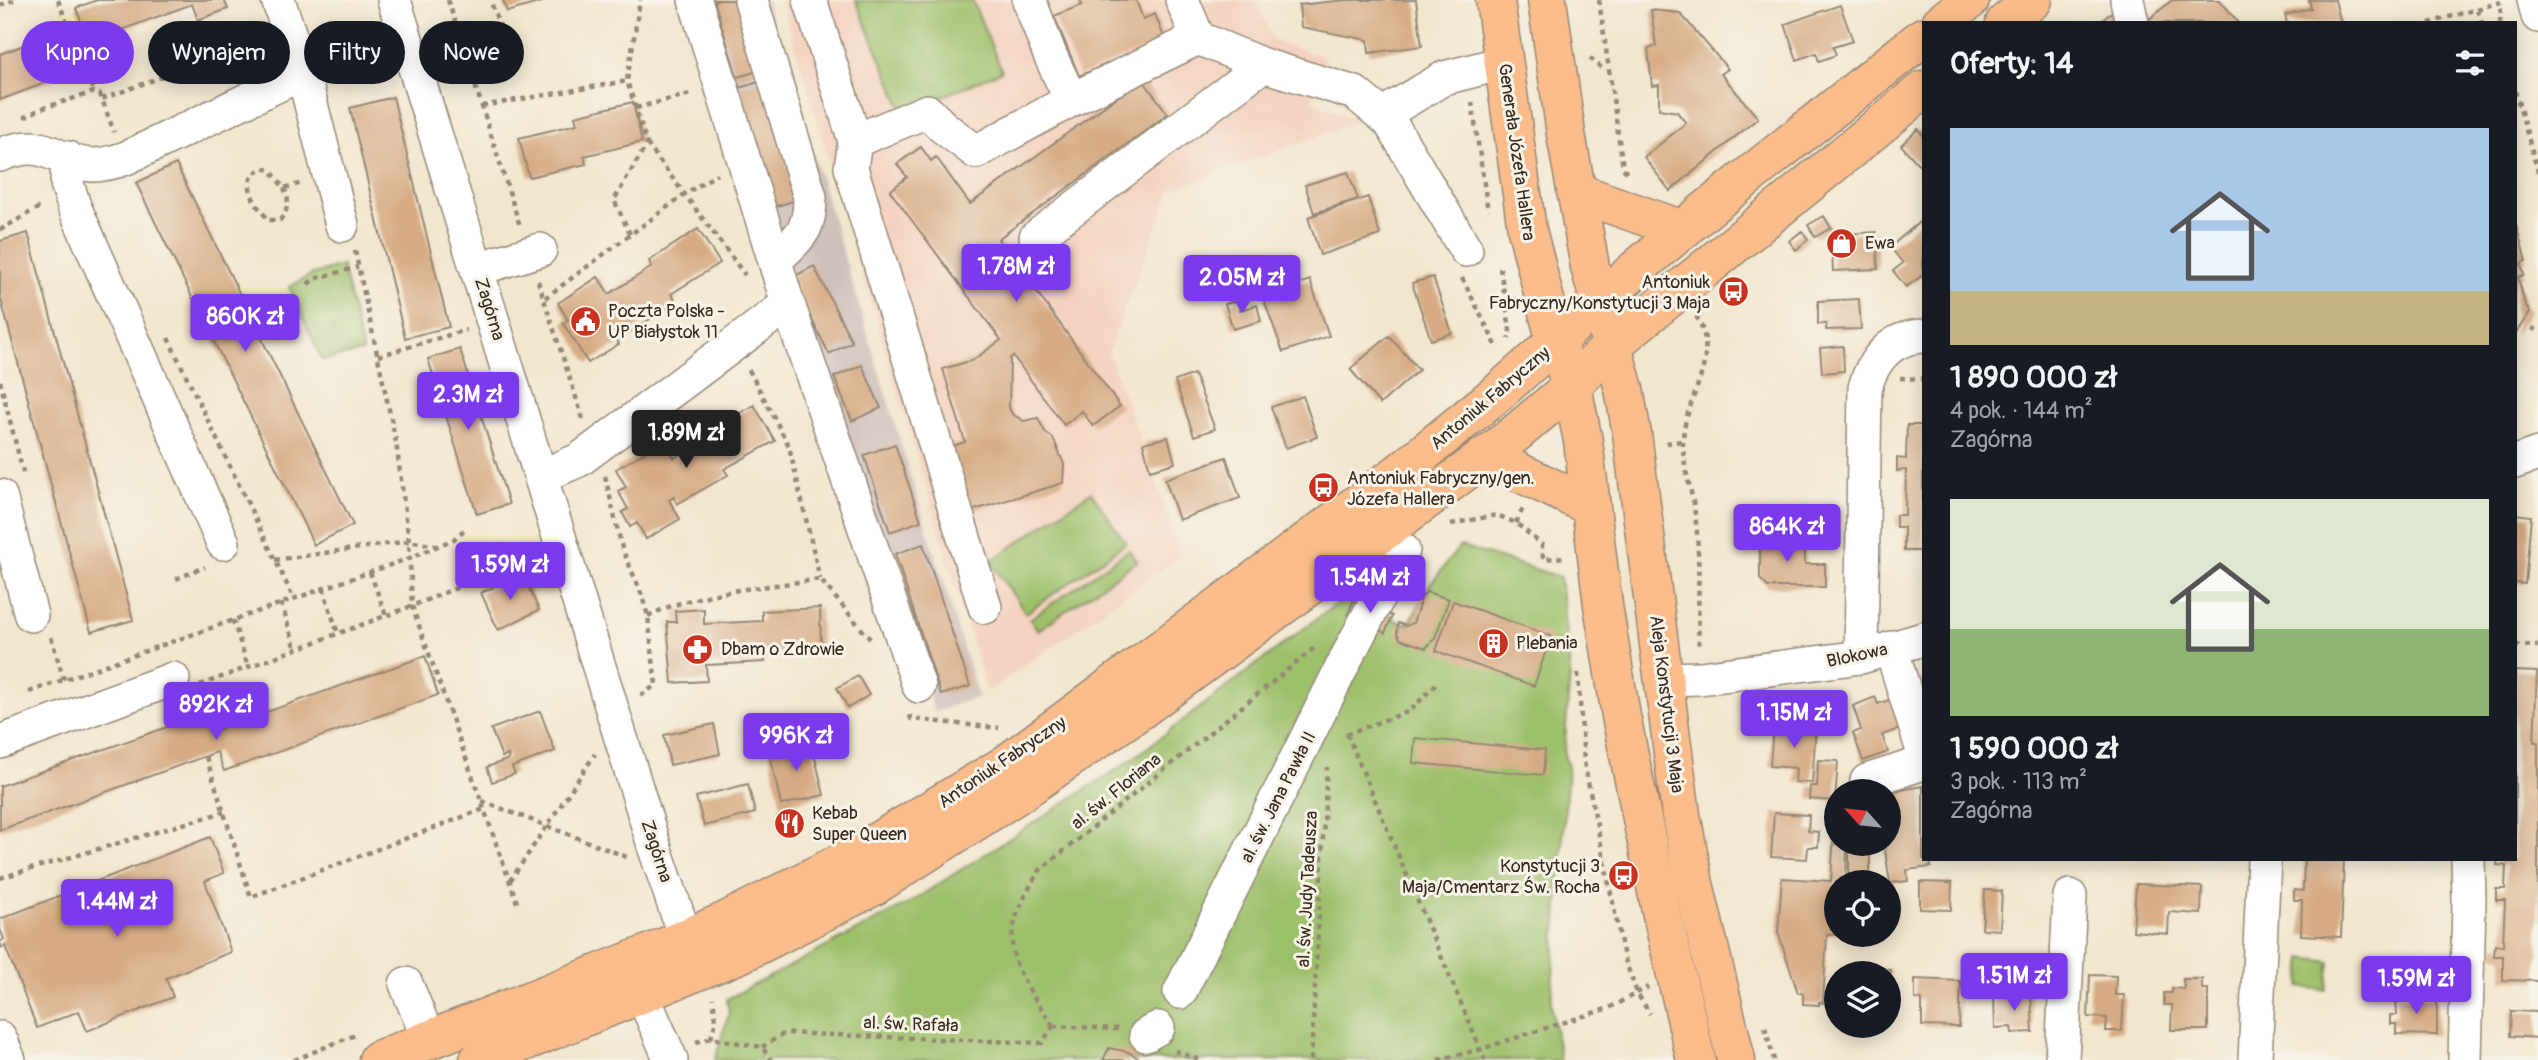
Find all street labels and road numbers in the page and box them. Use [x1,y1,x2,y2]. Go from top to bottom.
street label: Generała Józefa Hallera [1493,62,1540,242]
street label: Zagórna [469,275,510,343]
street label: Antoniuk Fabryczny [1426,341,1555,455]
street label: Aleja Konstytucji 3 Maja [1644,614,1689,794]
street label: Blokowa [1825,638,1890,673]
street label: Antoniuk Fabryczny [934,711,1071,814]
street label: al. św. Jana Pawła II [1235,728,1321,867]
street label: al. św. Floriana [1067,748,1166,835]
street label: al. św. Judy Tadeusza [1292,810,1323,968]
street label: Zagórna [636,817,677,885]
street label: al. św. Rafała [863,1011,959,1038]

